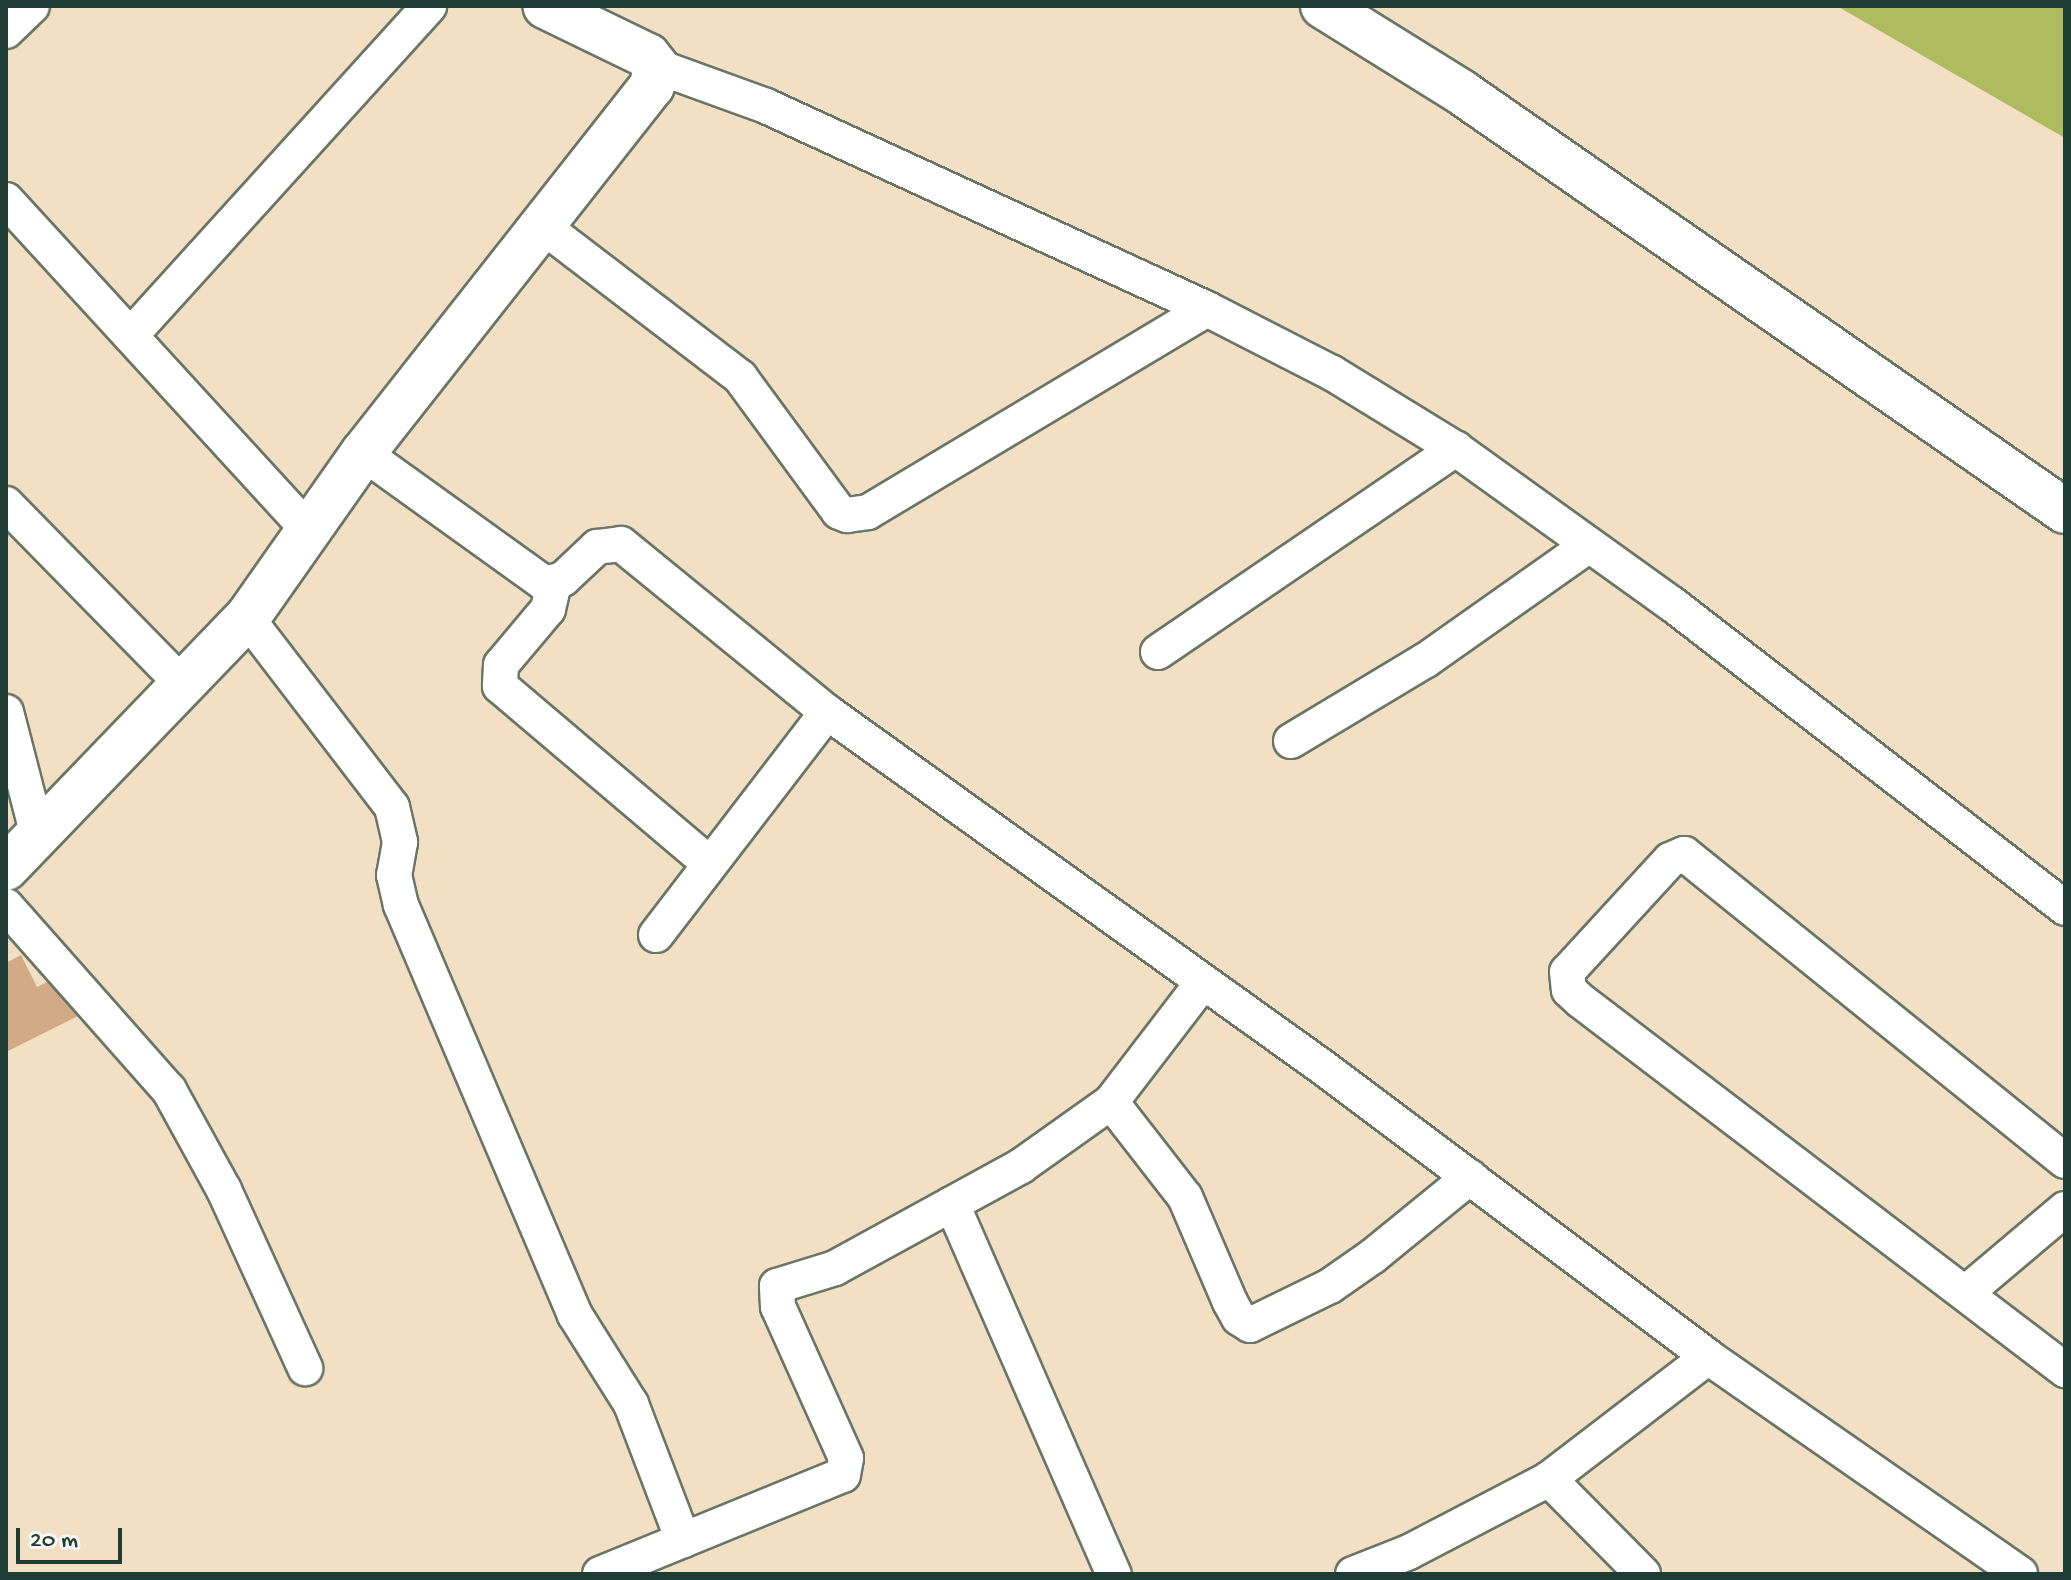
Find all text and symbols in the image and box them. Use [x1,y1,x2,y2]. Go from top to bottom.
scale bar [20,1512,126,1562]
text: 20 m [30,1527,78,1556]

